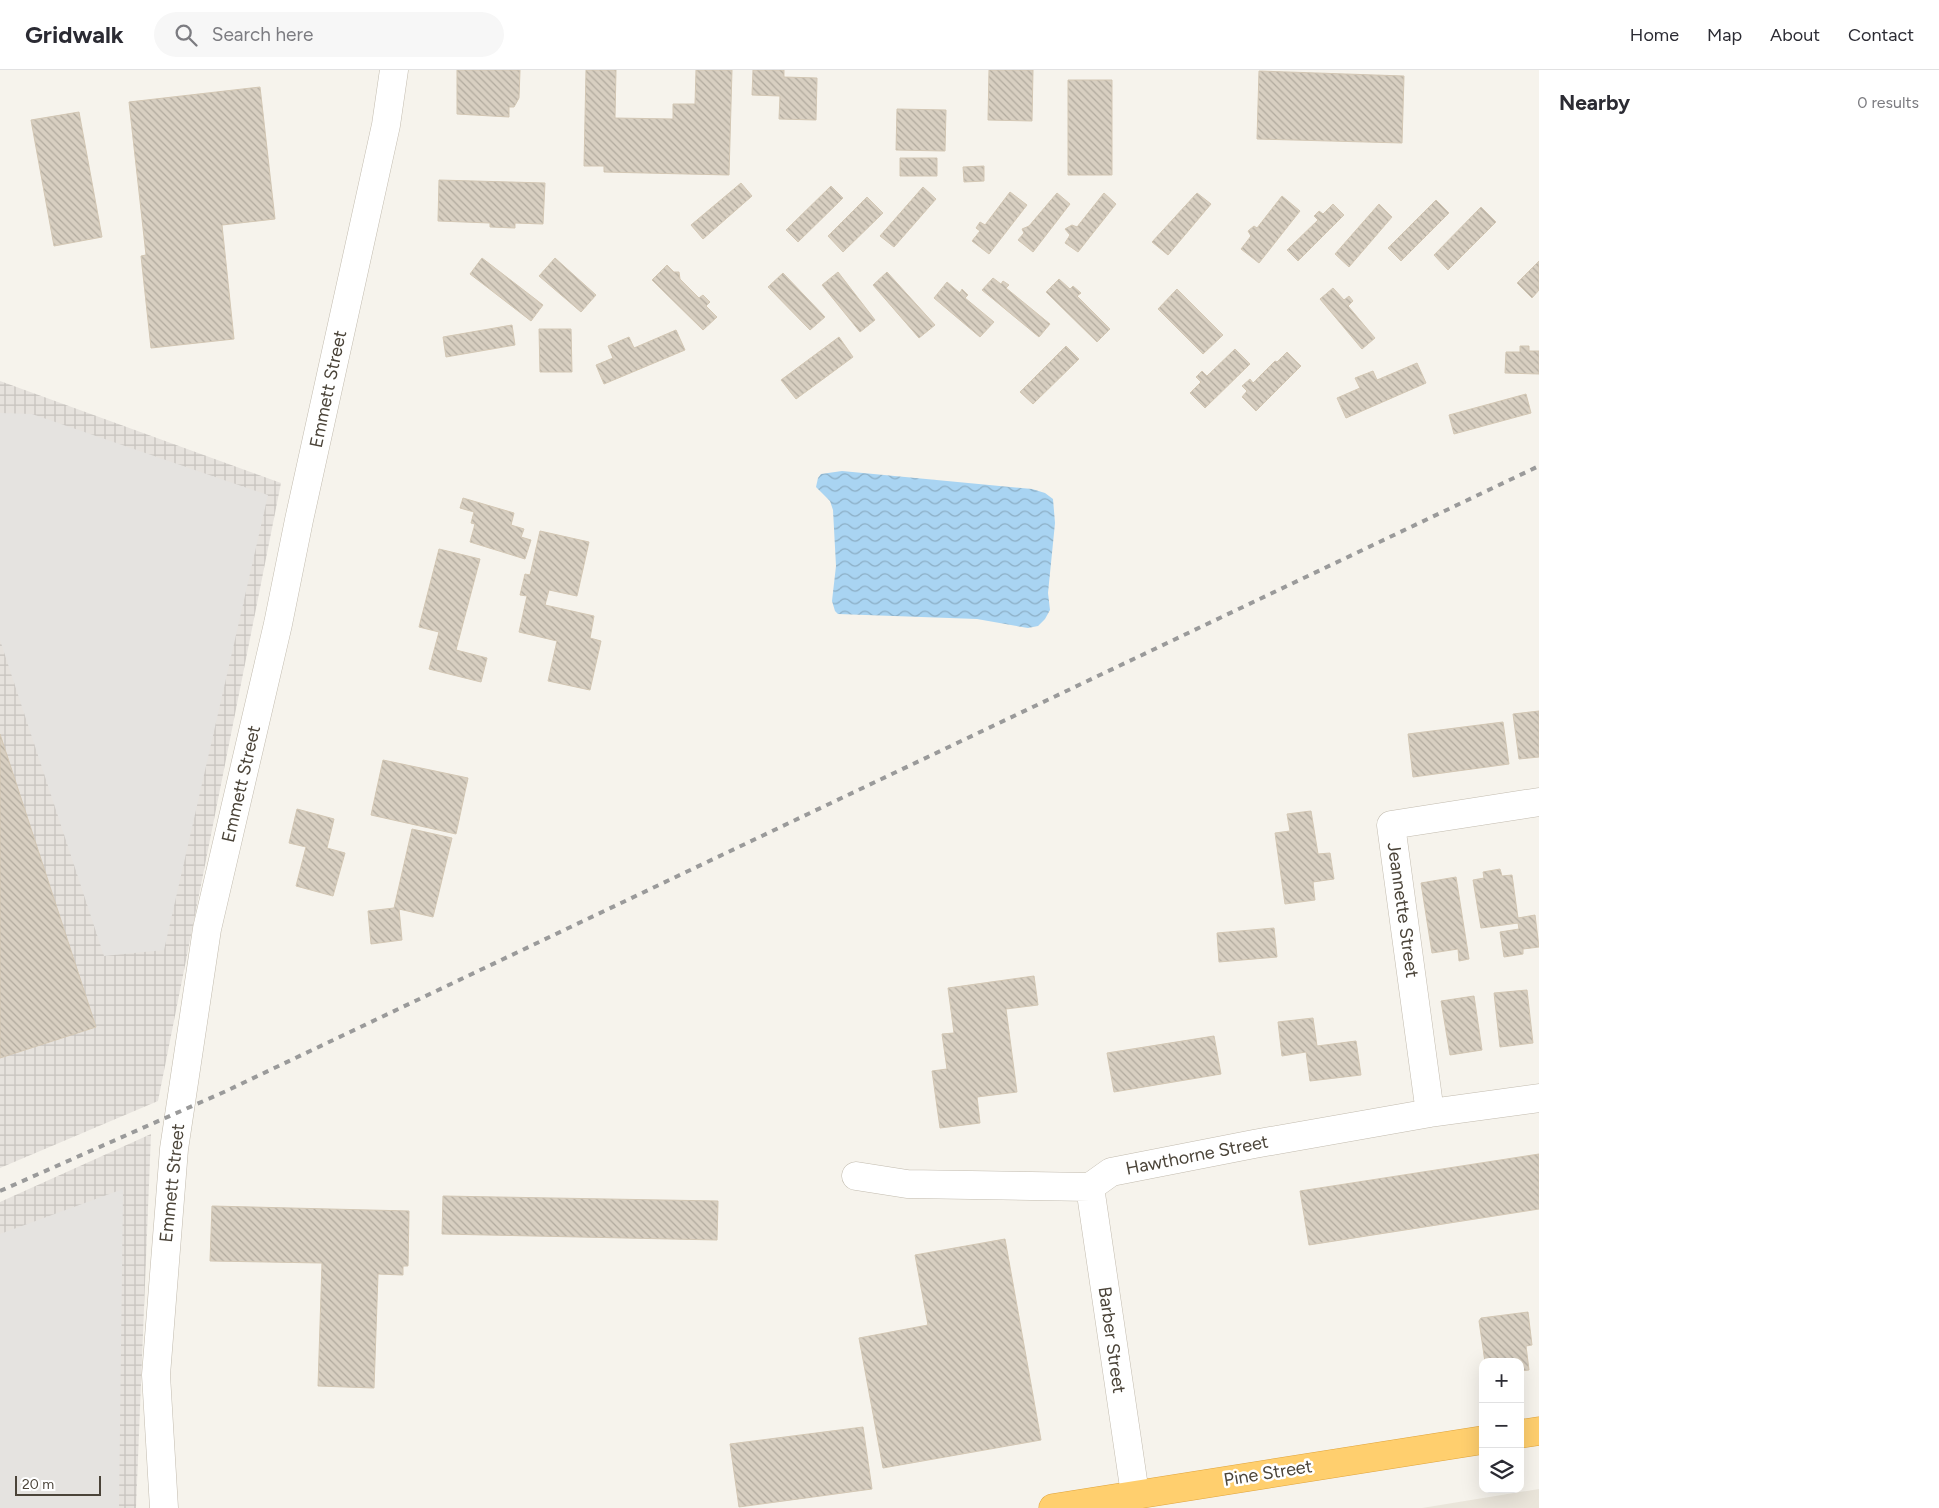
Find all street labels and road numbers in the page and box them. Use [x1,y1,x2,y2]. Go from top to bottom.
street label: Emmett Street [305,328,351,450]
street label: Emmett Street [217,723,265,845]
street label: Jeannette Street [1383,841,1423,979]
street label: Emmett Street [155,1122,189,1244]
street label: Hawthorne Street [1124,1130,1270,1180]
street label: Barber Street [1094,1285,1130,1395]
street label: Pine Street [1222,1455,1314,1491]

